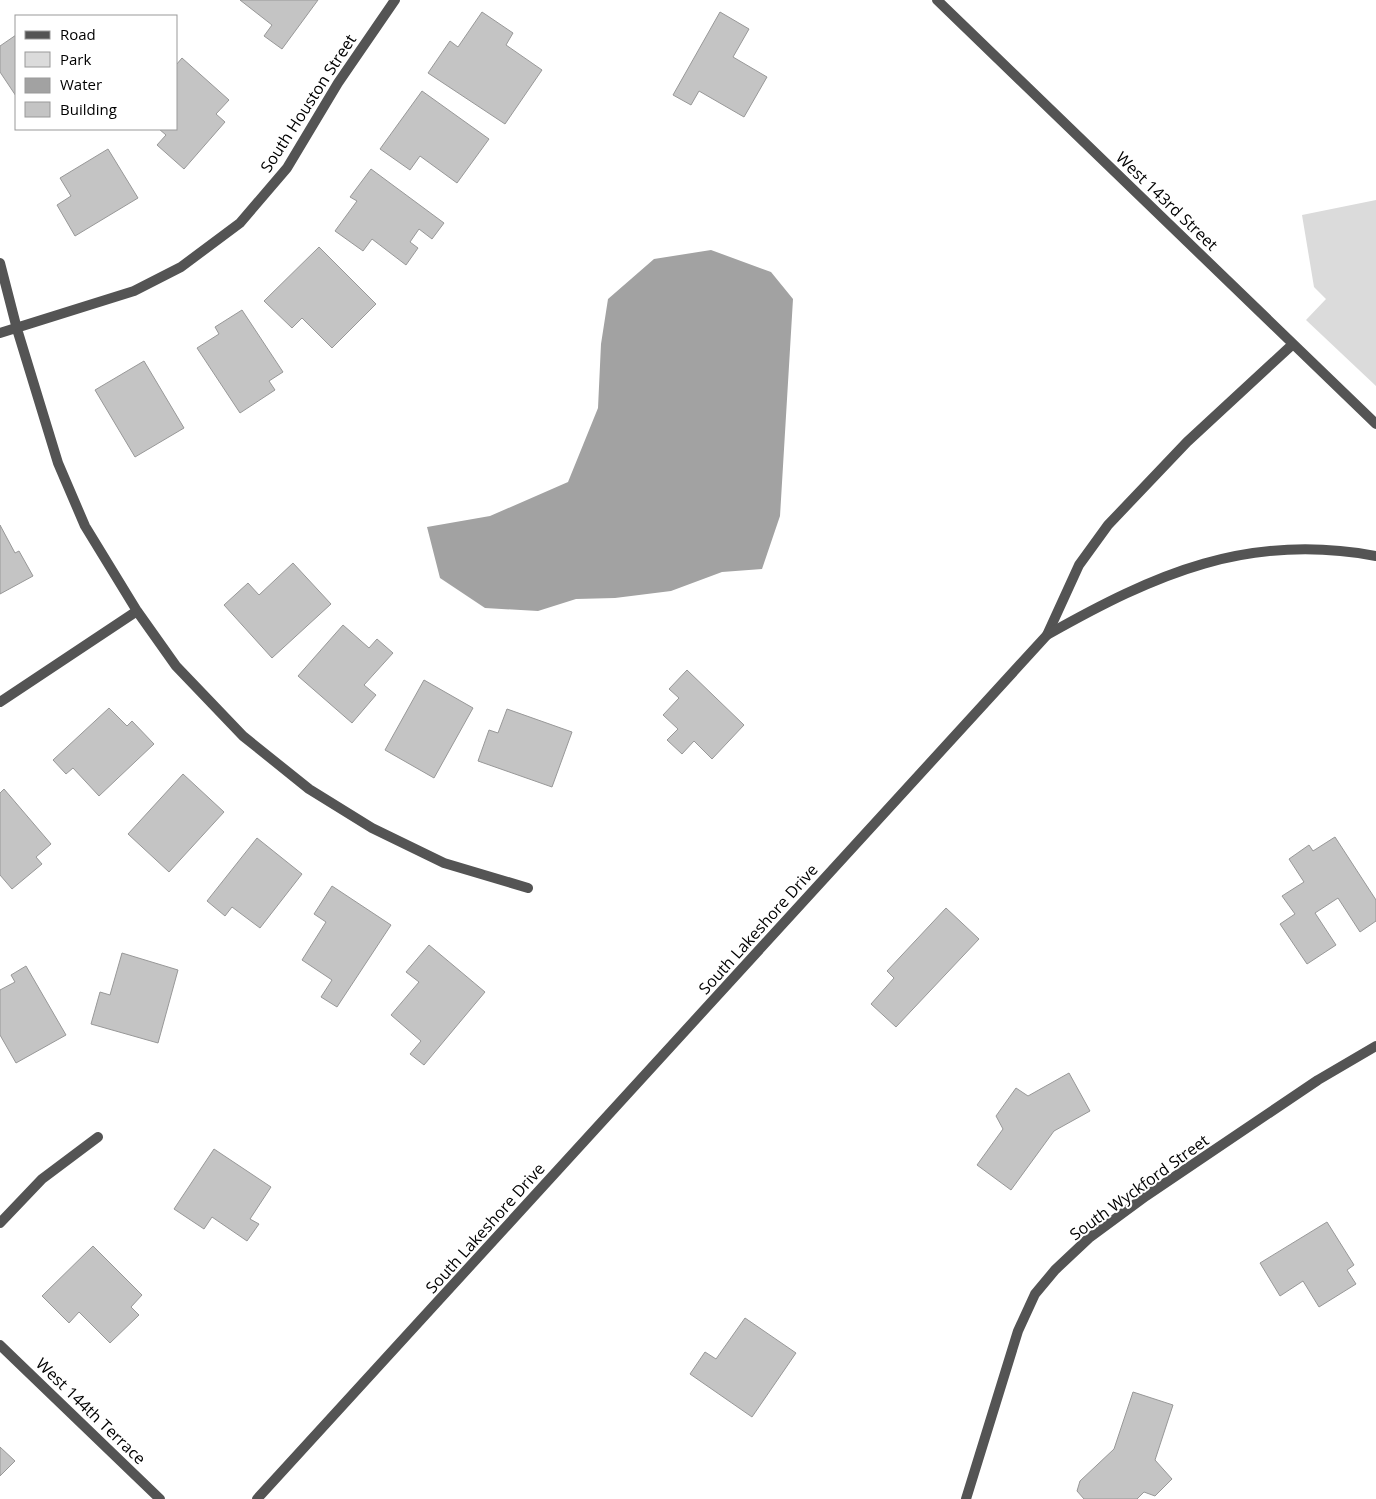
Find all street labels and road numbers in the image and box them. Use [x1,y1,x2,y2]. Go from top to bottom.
street label: South Houston Street [255,29,361,176]
street label: West 143rd Street [1111,147,1223,256]
street label: South Lakeshore Drive [693,859,823,999]
street label: South Wyckford Street [1065,1129,1213,1245]
street label: South Lakeshore Drive [420,1158,550,1298]
street label: West 144th Terrace [31,1353,151,1469]

